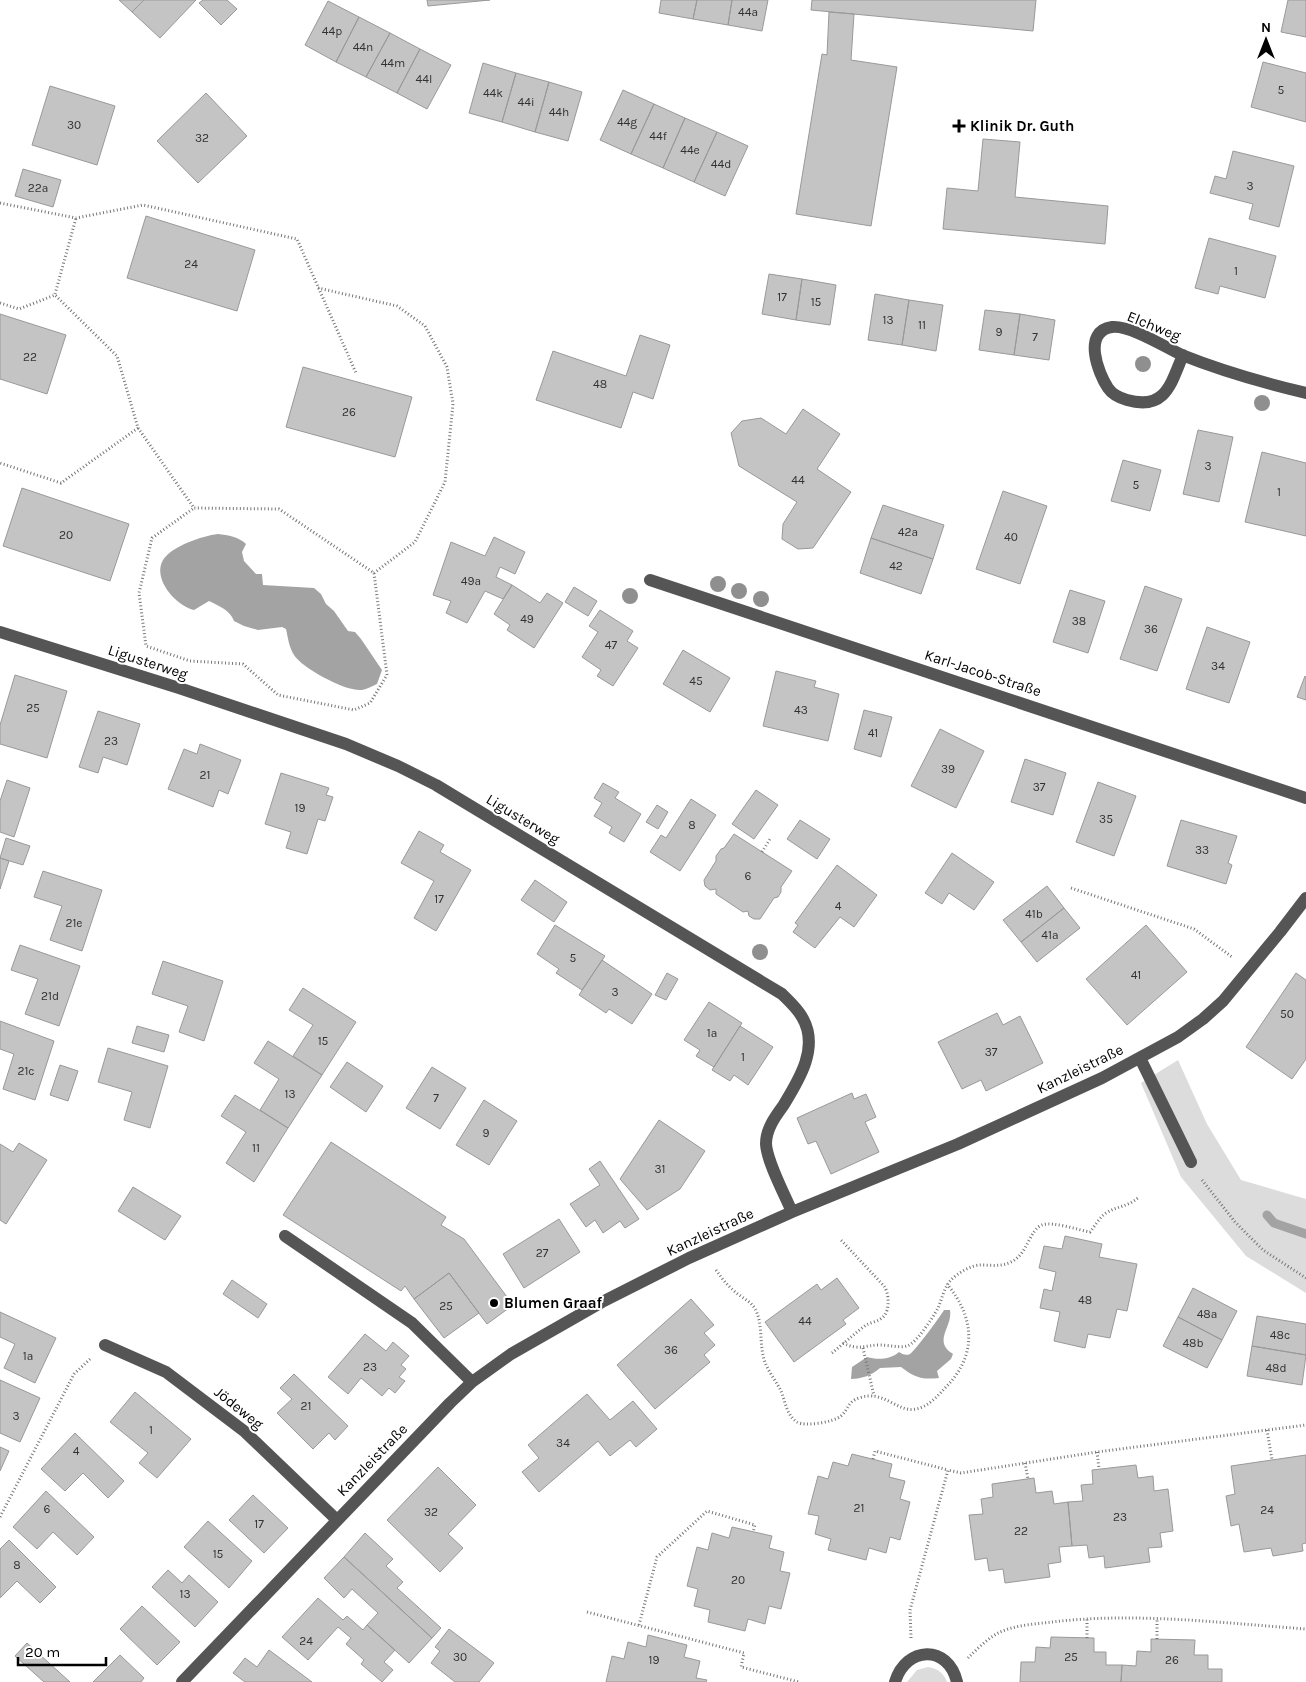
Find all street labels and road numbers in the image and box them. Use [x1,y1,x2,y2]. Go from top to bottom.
street label: Elchweg [1124,307,1184,345]
street label: Ligusterweg [106,641,191,684]
street label: Karl-Jacob-Straße [922,646,1044,700]
street label: Ligusterweg [483,790,564,848]
street label: Kanzleistraße [1034,1040,1126,1098]
street label: Kanzleistraße [664,1204,756,1260]
street label: Jödeweg [211,1383,268,1434]
street label: Kanzleistraße [333,1420,411,1500]

